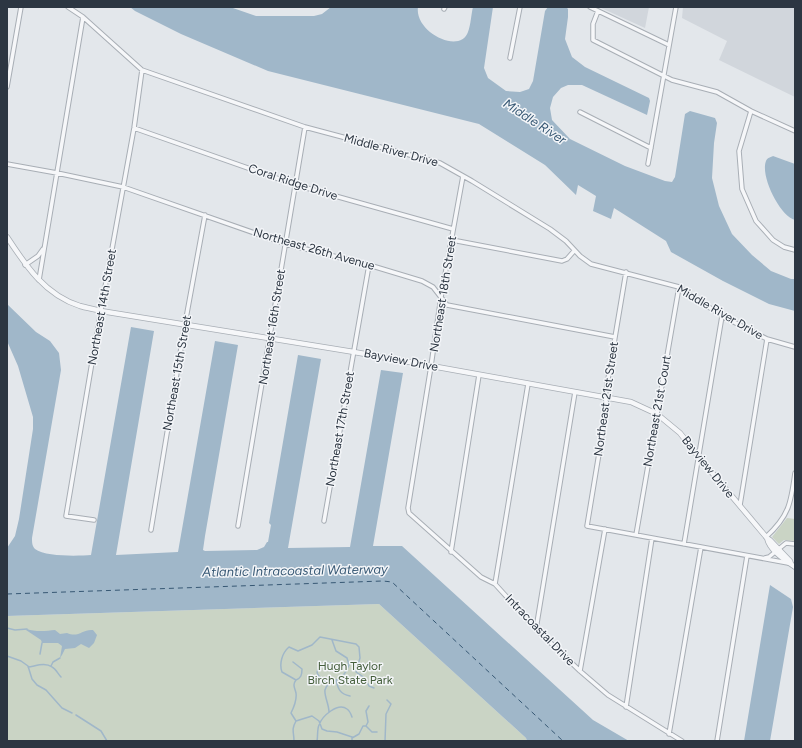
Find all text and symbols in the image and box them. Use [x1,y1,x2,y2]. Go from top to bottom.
water label: Middle River [501,96,569,148]
street label: Middle River Drive [342,131,440,169]
street label: Coral Ridge Drive [247,161,340,203]
street label: Northeast 26th Avenue [252,225,377,273]
street label: Northeast 18th Street [427,234,459,353]
street label: Northeast 14th Street [85,247,119,366]
street label: Northeast 16th Street [256,268,288,386]
street label: Middle River Drive [675,282,766,343]
street label: Northeast 15th Street [160,314,194,432]
street label: Northeast 21st Street [591,340,621,457]
street label: Bayview Drive [363,346,440,374]
street label: Northeast 21st Court [640,354,674,468]
street label: Northeast 17th Street [323,370,357,488]
street label: Bayview Drive [679,433,737,501]
water label: Atlantic Intracoastal Waterway [201,561,389,580]
street label: Intracoastal Drive [502,591,578,669]
park label: Hugh Taylor Birch State Park [307,659,393,687]

